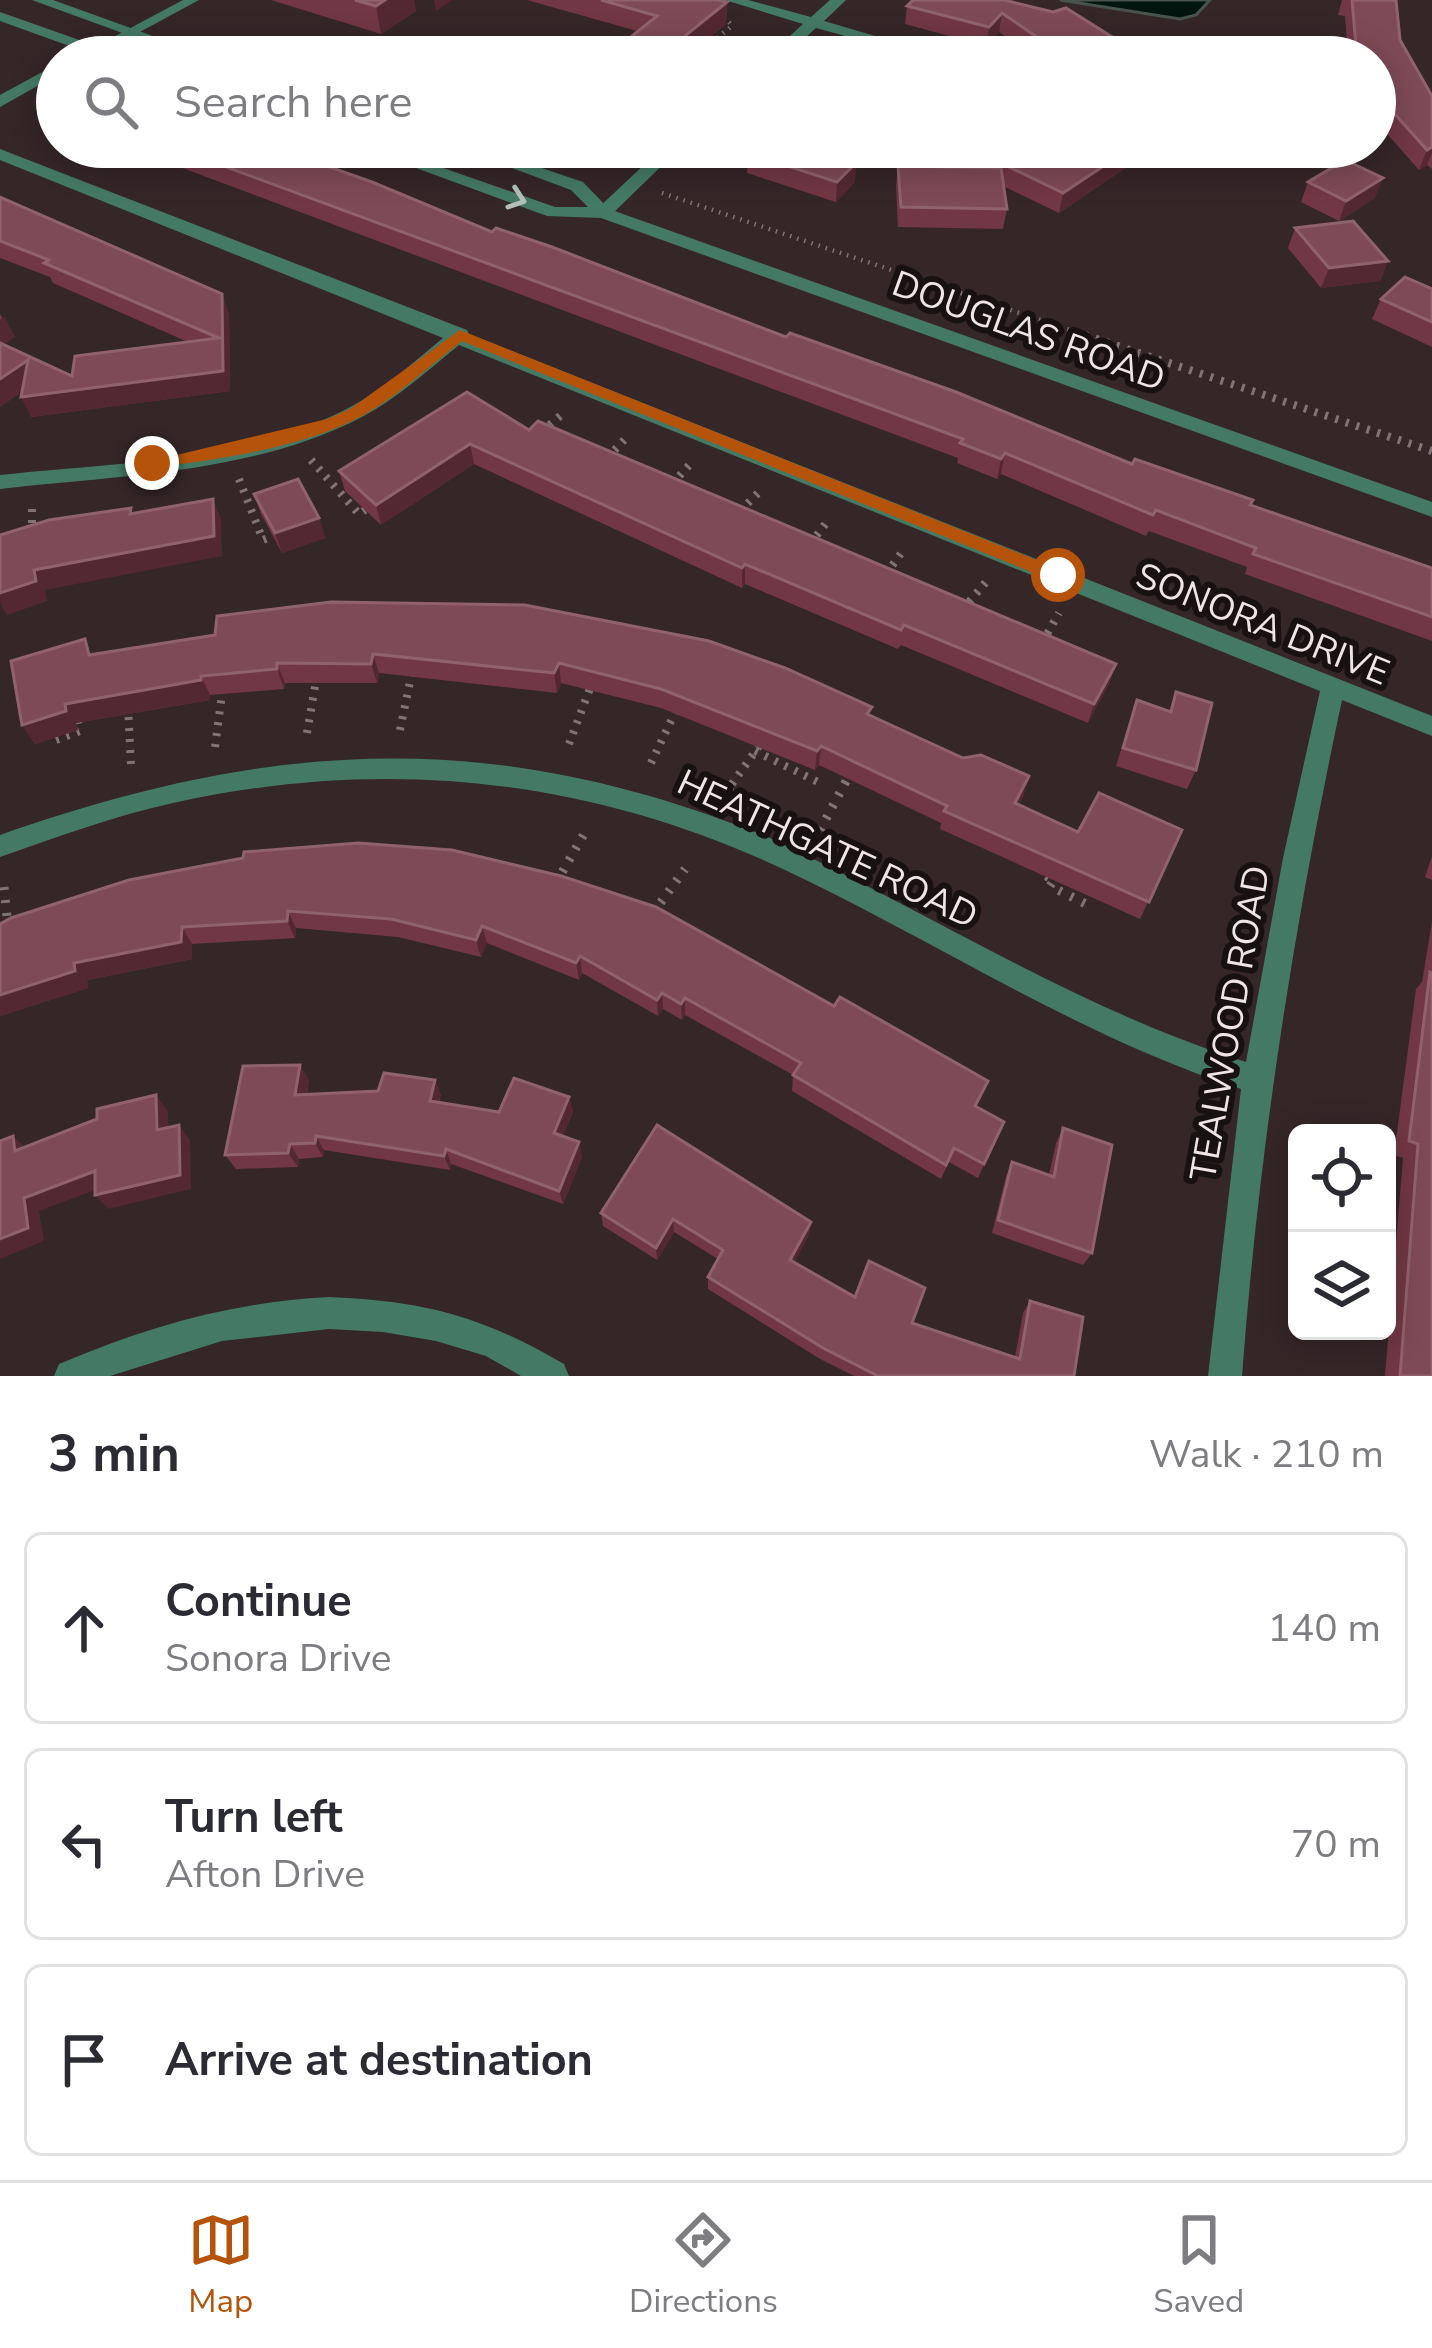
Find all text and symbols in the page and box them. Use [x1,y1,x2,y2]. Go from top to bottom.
search box [36,36,1396,168]
icon: search [78,69,144,135]
text: Search here [174,72,413,133]
one-way arrow [506,185,527,210]
street label: DOUGLAS ROAD [885,259,1172,403]
route end [125,436,179,490]
route start [1031,548,1085,602]
street label: SONORA DRIVE [1129,551,1396,697]
street label: HEATHGATE ROAD [669,758,985,940]
street label: TEALWOOD ROAD [1179,862,1282,1184]
map controls [1288,1124,1396,1340]
button: locate [1288,1124,1396,1232]
button: layers [1288,1232,1396,1340]
text: 3 min [48,1419,180,1489]
text: Walk · 210 m [1149,1428,1384,1481]
text: Continue [165,1571,352,1632]
icon: ahead [51,1595,117,1661]
text: 140 m [1267,1602,1381,1655]
text: Sonora Drive [165,1632,391,1685]
text: Turn left [165,1787,343,1848]
icon: left [51,1811,117,1877]
text: 70 m [1291,1818,1381,1871]
text: Afton Drive [165,1848,365,1901]
icon: arrive [51,2027,117,2093]
text: Arrive at destination [165,2030,593,2091]
tab: Map [188,2207,254,2324]
tab: Directions [629,2207,778,2324]
tab: Saved [1153,2207,1244,2324]

